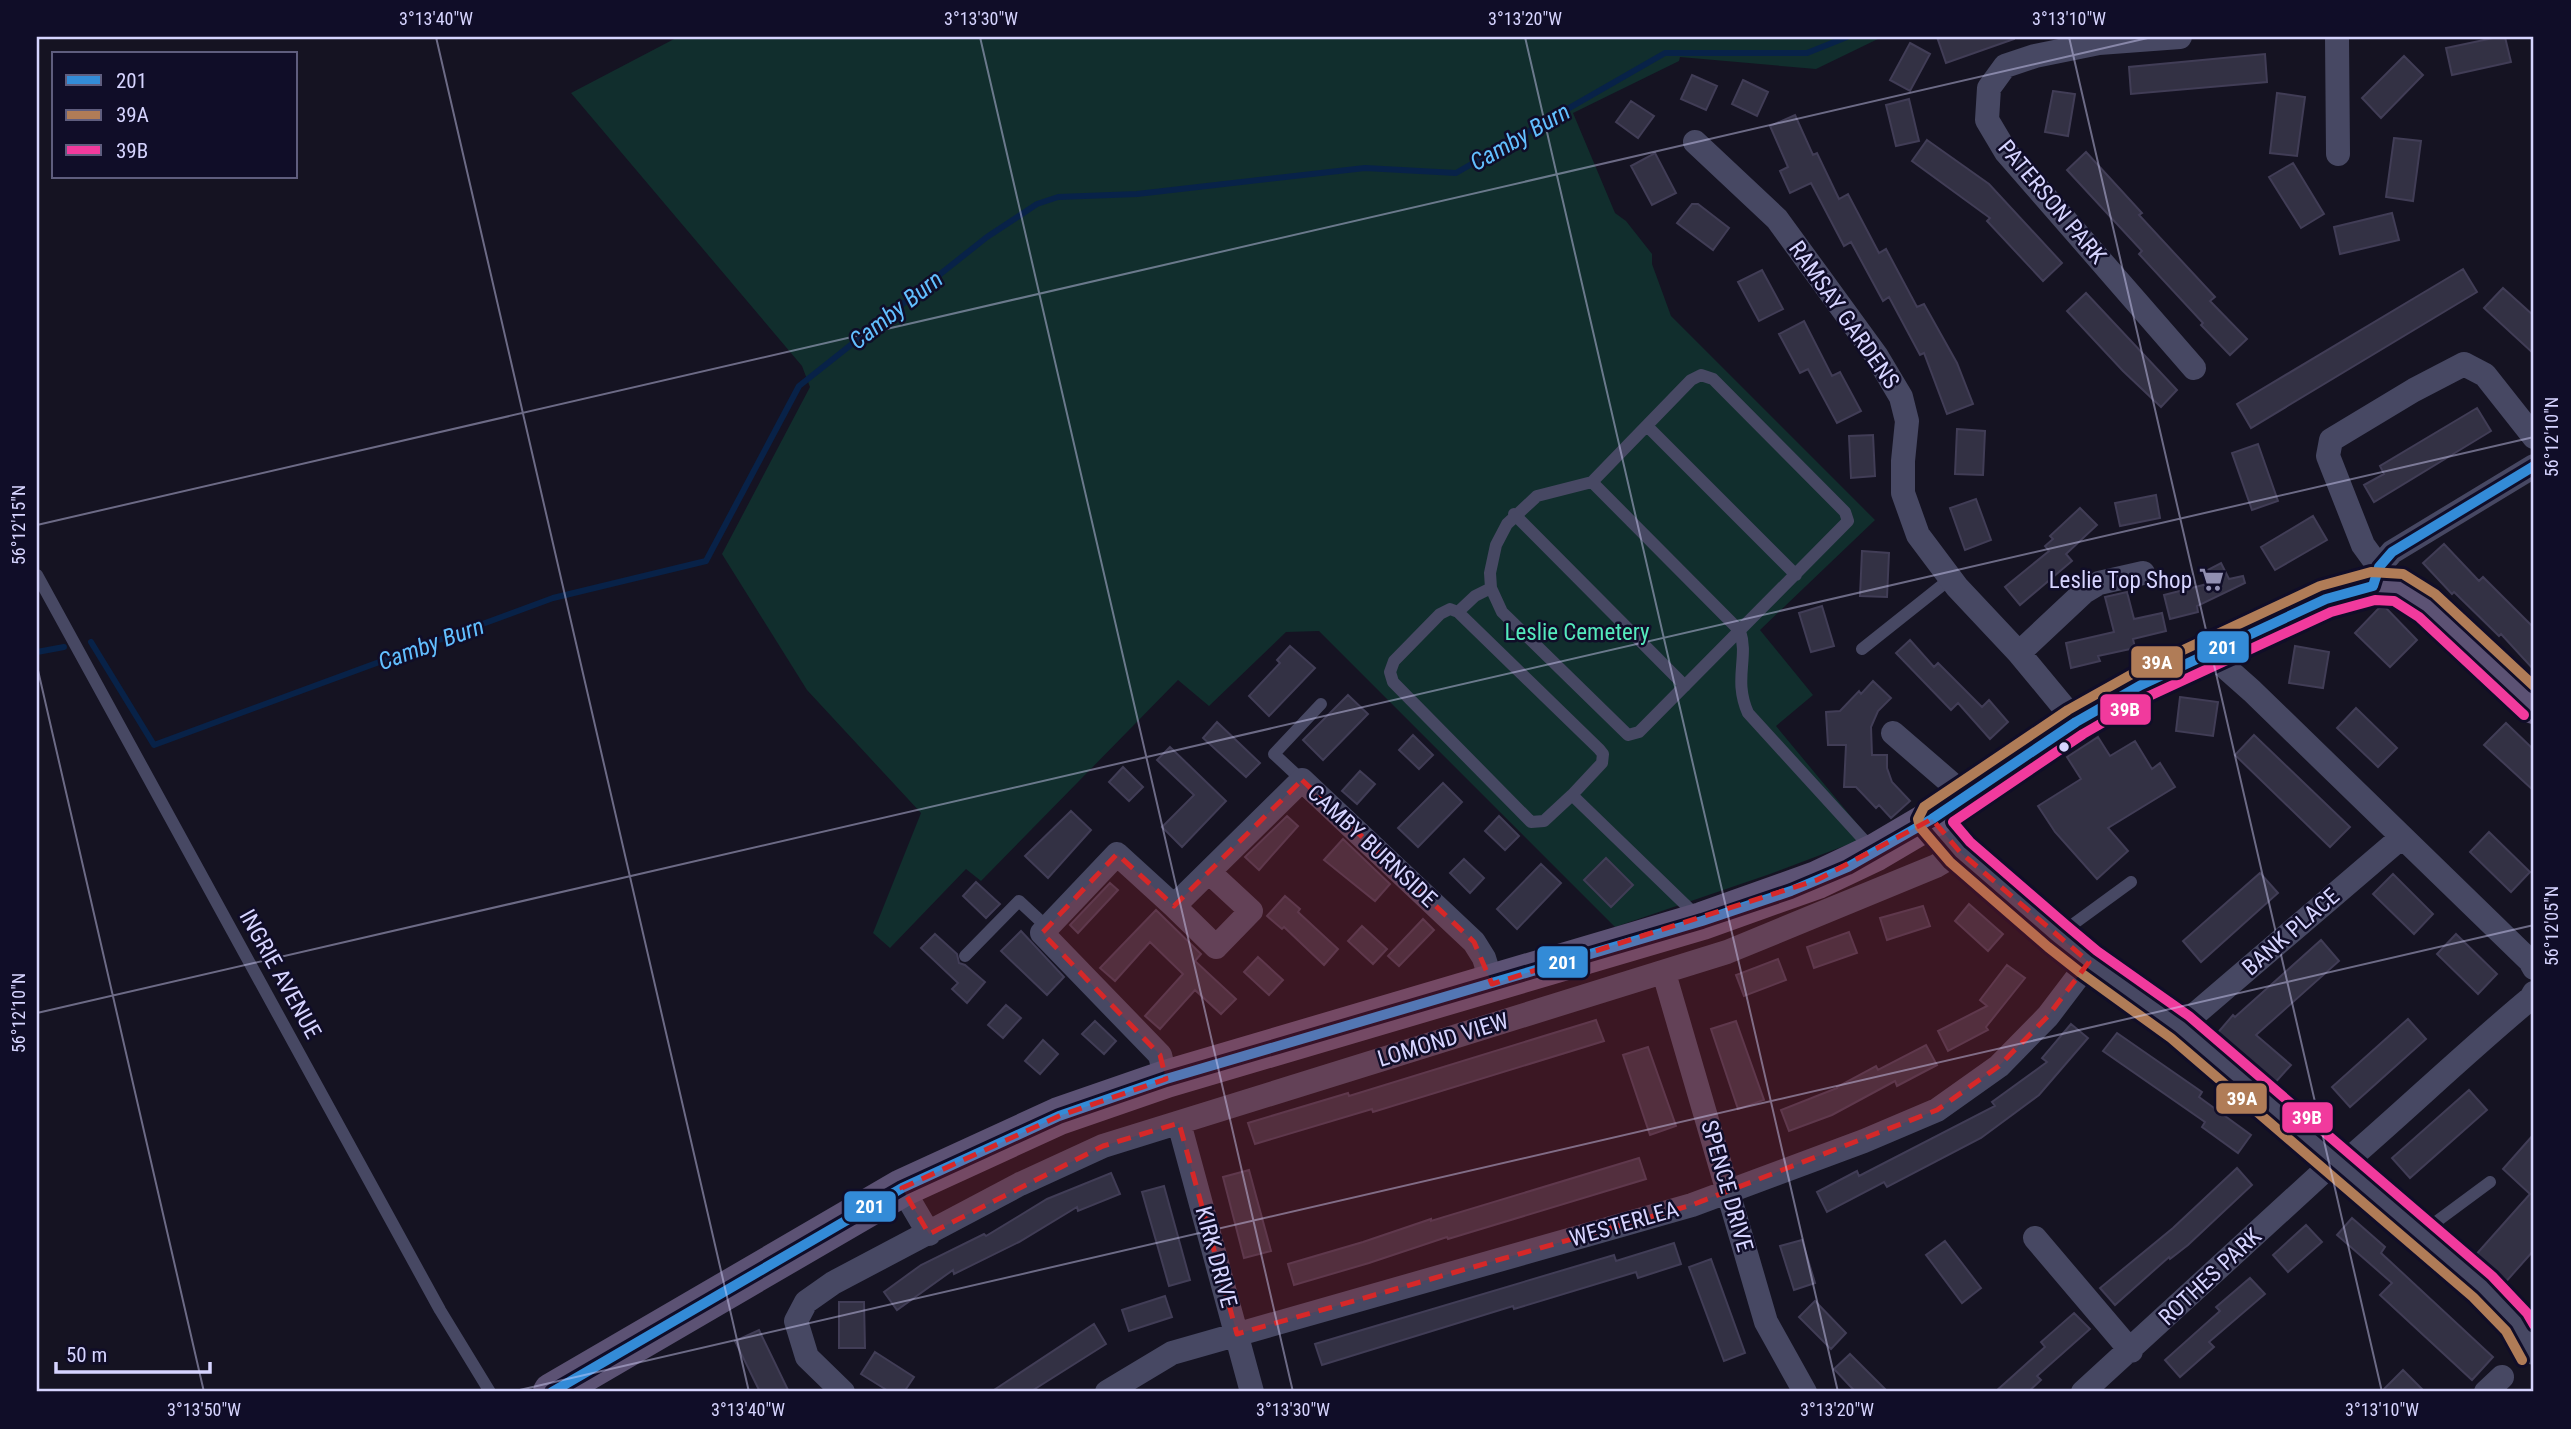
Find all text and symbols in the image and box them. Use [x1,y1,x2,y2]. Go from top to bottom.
text: 3°13'40"W [399,8,473,29]
text: 3°13'30"W [944,8,1018,29]
text: 3°13'20"W [1488,8,1562,29]
text: 3°13'10"W [2032,8,2106,29]
legend [52,52,298,178]
text: 201 [116,69,147,93]
water label: Camby Burn [1465,97,1575,177]
text: 39A [116,103,149,127]
street label: PATERSON PARK [1992,135,2112,270]
text: 39B [116,139,148,163]
street label: RAMSAY GARDENS [1783,236,1905,394]
water label: Camby Burn [844,265,948,355]
text: 56°12'10"N [2541,397,2562,477]
text: 56°12'15"N [8,485,29,565]
supermarket icon: Leslie Top Shop [2198,566,2226,594]
place label: Leslie Top Shop [2049,567,2192,594]
water label: Camby Burn [374,612,488,676]
park label: Leslie Cemetery [1504,619,1650,646]
line badge: 201 [2196,630,2250,664]
text: 201 [2209,636,2237,659]
line badge: 39A [2130,645,2184,679]
text: 39A [2142,651,2173,674]
line badge: 39B [2099,693,2152,726]
text: 39B [2110,698,2140,721]
unlabelled marker [2057,740,2071,754]
street label: CAMBY BURNSIDE [1302,779,1442,913]
street label: BANK PLACE [2237,883,2345,981]
text: 56°12'05"N [2541,886,2562,966]
street label: INGRIE AVENUE [233,905,327,1043]
line badge: 201 [1536,945,1589,979]
text: 201 [1549,951,1577,974]
text: 56°12'10"N [8,973,29,1053]
street label: LOMOND VIEW [1374,1007,1512,1073]
line badge: 39A [2215,1082,2268,1115]
text: 39A [2227,1087,2258,1110]
line badge: 39B [2281,1101,2334,1134]
text: 39B [2292,1106,2322,1129]
street label: SPENCE DRIVE [1695,1117,1759,1255]
line badge: 201 [843,1190,897,1223]
text: 201 [856,1195,884,1218]
street label: WESTERLEA [1566,1196,1682,1252]
street label: KIRK DRIVE [1190,1203,1242,1311]
street label: ROTHES PARK [2153,1223,2267,1331]
scale bar [56,1331,210,1375]
text: 50 m [66,1343,107,1367]
text: 3°13'50"W [167,1399,241,1420]
text: 3°13'40"W [711,1399,785,1420]
text: 3°13'30"W [1256,1399,1330,1420]
text: 3°13'20"W [1800,1399,1874,1420]
text: 3°13'10"W [2345,1399,2419,1420]

